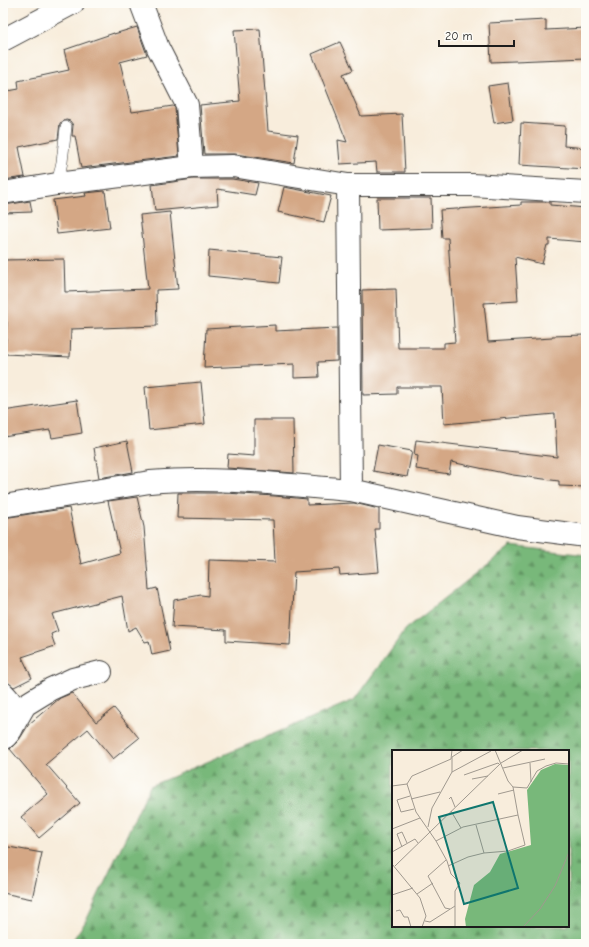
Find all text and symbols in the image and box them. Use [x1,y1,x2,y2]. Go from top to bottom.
scale bar [439,22,514,48]
text: 20 m [445,29,473,43]
inset map [392,750,569,927]

